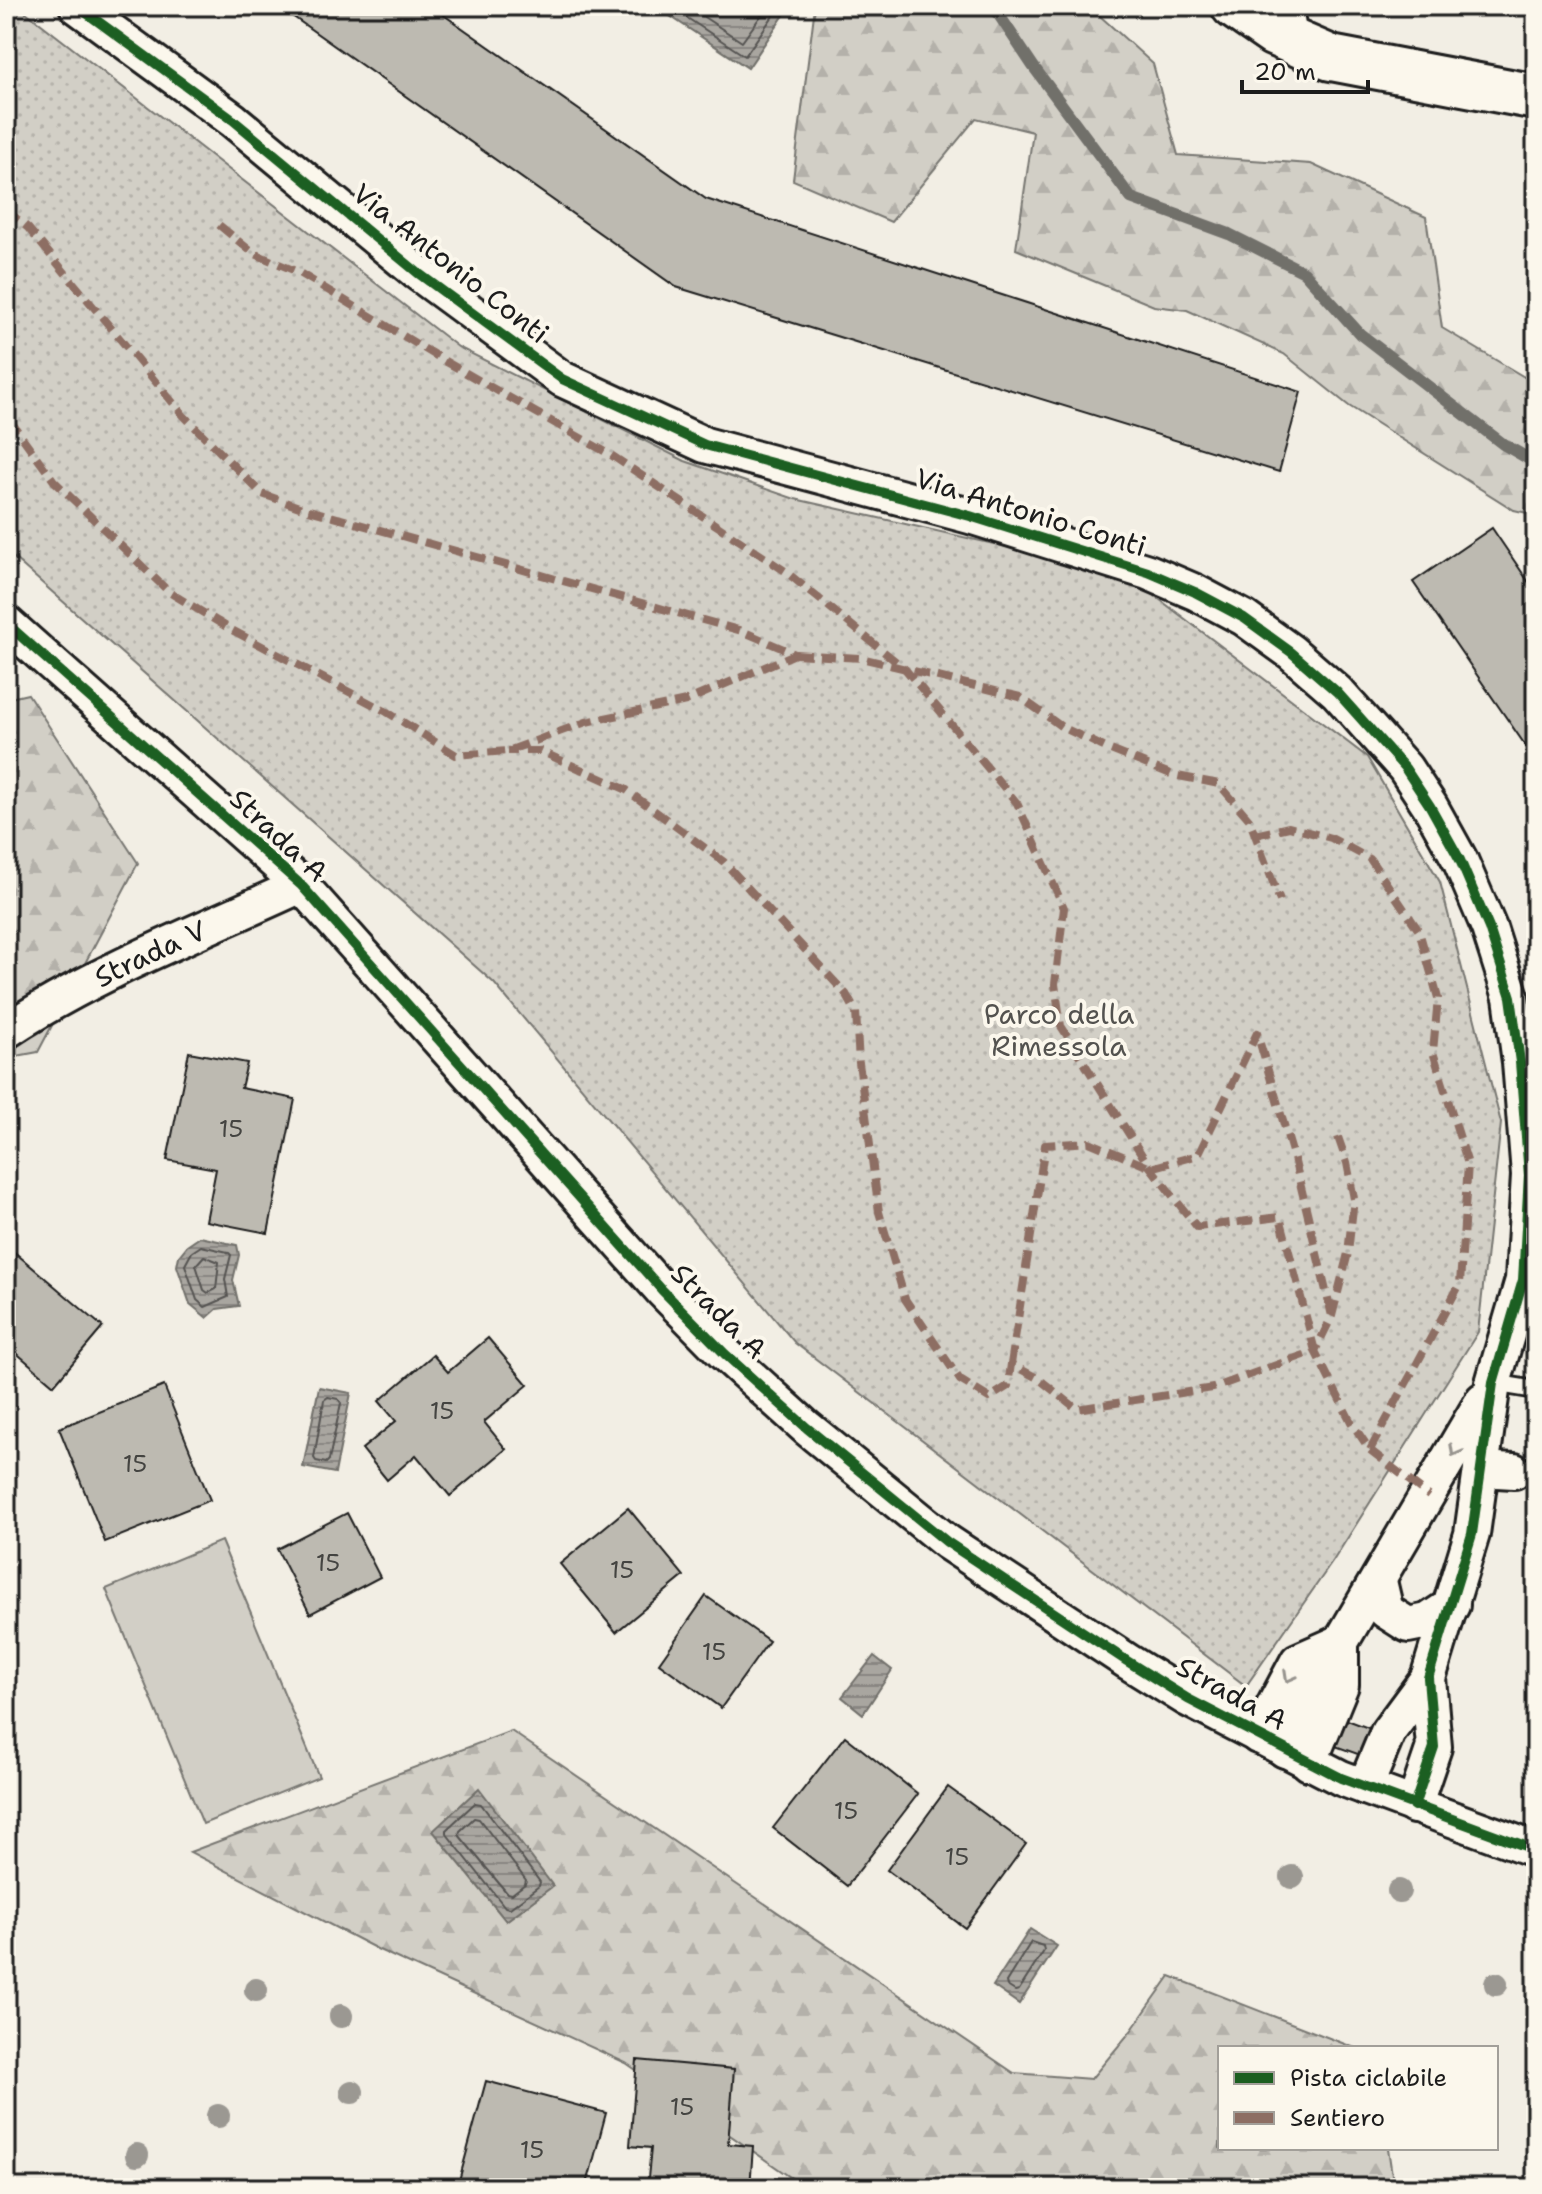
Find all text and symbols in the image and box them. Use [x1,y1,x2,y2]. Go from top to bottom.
scale bar [1242,44,1368,94]
text: 20 m [1254,56,1316,88]
street label: Via Antonio Conti [345,174,557,352]
street label: Via Antonio Conti [911,459,1151,565]
street label: Strada A [222,780,336,890]
street label: Strada V [88,911,212,996]
park label: Parco della Rimessola [984,995,1134,1065]
house number: 15 [219,1113,243,1145]
street label: Strada A [663,1255,775,1367]
house number: 15 [430,1395,454,1427]
one-way arrow [1449,1442,1465,1456]
house number: 15 [123,1448,147,1480]
house number: 15 [316,1547,340,1579]
house number: 15 [610,1554,634,1586]
house number: 15 [702,1636,726,1668]
street label: Strada A [1170,1647,1294,1739]
one-way arrow [1283,1669,1299,1683]
house number: 15 [834,1795,858,1827]
house number: 15 [945,1841,969,1873]
legend [1218,2046,1498,2150]
text: Pista ciclabile [1290,2062,1447,2094]
house number: 15 [670,2091,694,2123]
text: Sentiero [1290,2102,1385,2134]
house number: 15 [520,2134,544,2166]

